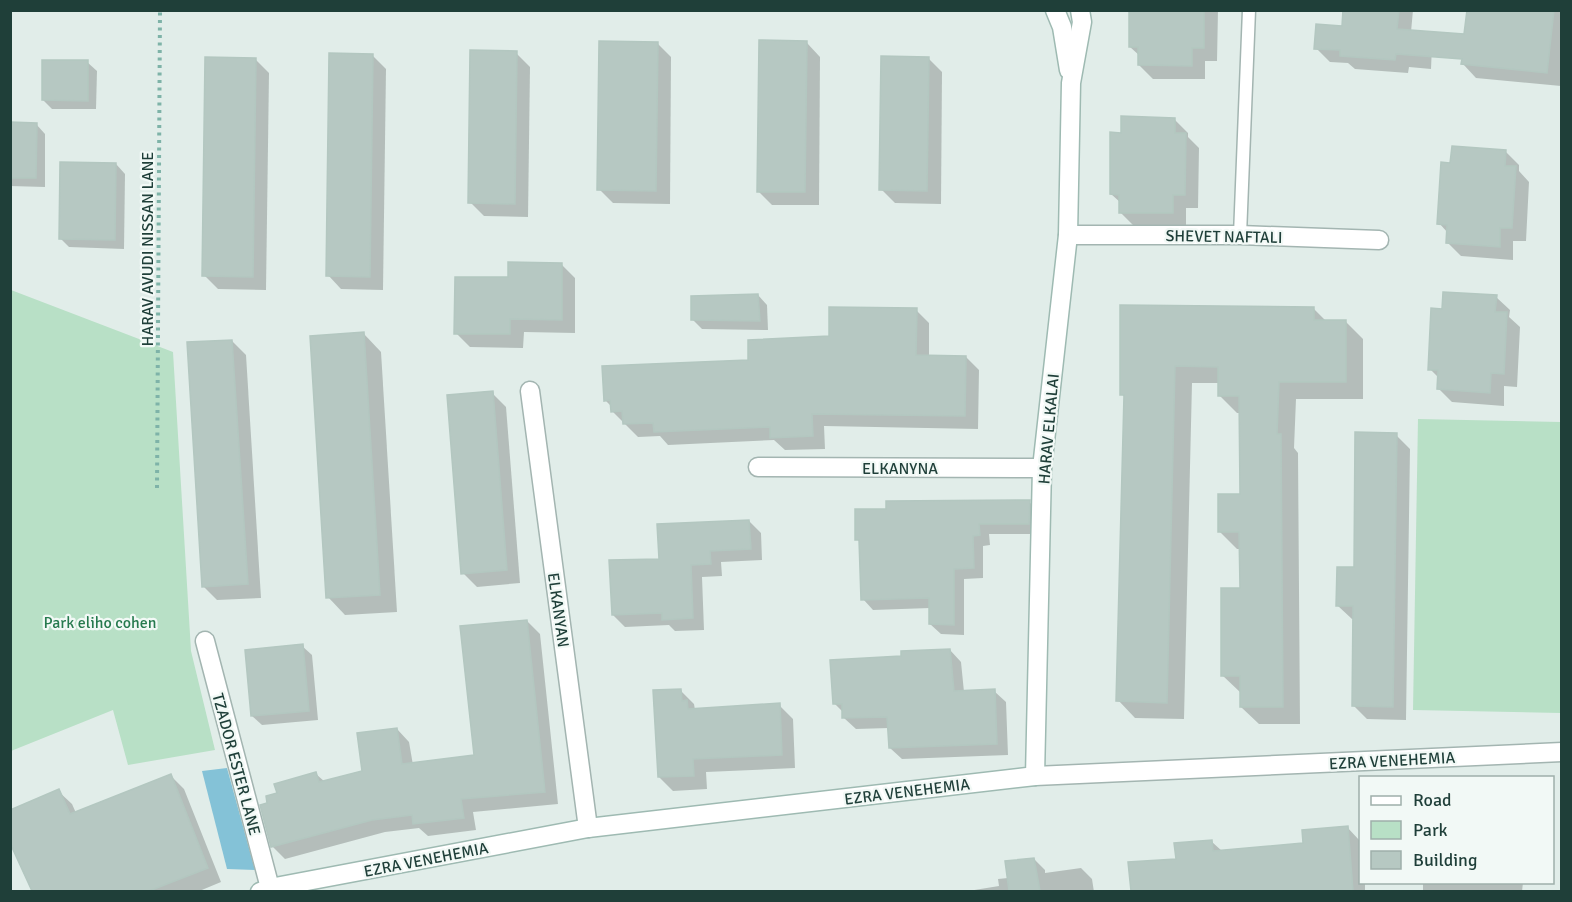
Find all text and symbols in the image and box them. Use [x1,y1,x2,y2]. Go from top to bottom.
street label: HARAV AVUDI NISSAN LANE [138,152,158,346]
street label: SHEVET NAFTALI [1165,226,1283,248]
street label: HARAV ELKALAI [1034,373,1064,485]
street label: ELKANYNA [862,459,938,479]
street label: ELKANYAN [543,571,573,649]
park label: Park eliho cohen [43,613,157,633]
street label: TZADOR ESTER LANE [207,691,265,837]
street label: EZRA VENEHEMIA [1328,748,1456,774]
street label: EZRA VENEHEMIA [843,774,971,810]
legend [1359,776,1554,884]
text: Road [1413,789,1452,811]
text: Park [1413,819,1448,841]
street label: EZRA VENEHEMIA [362,838,490,882]
text: Building [1413,849,1477,871]

